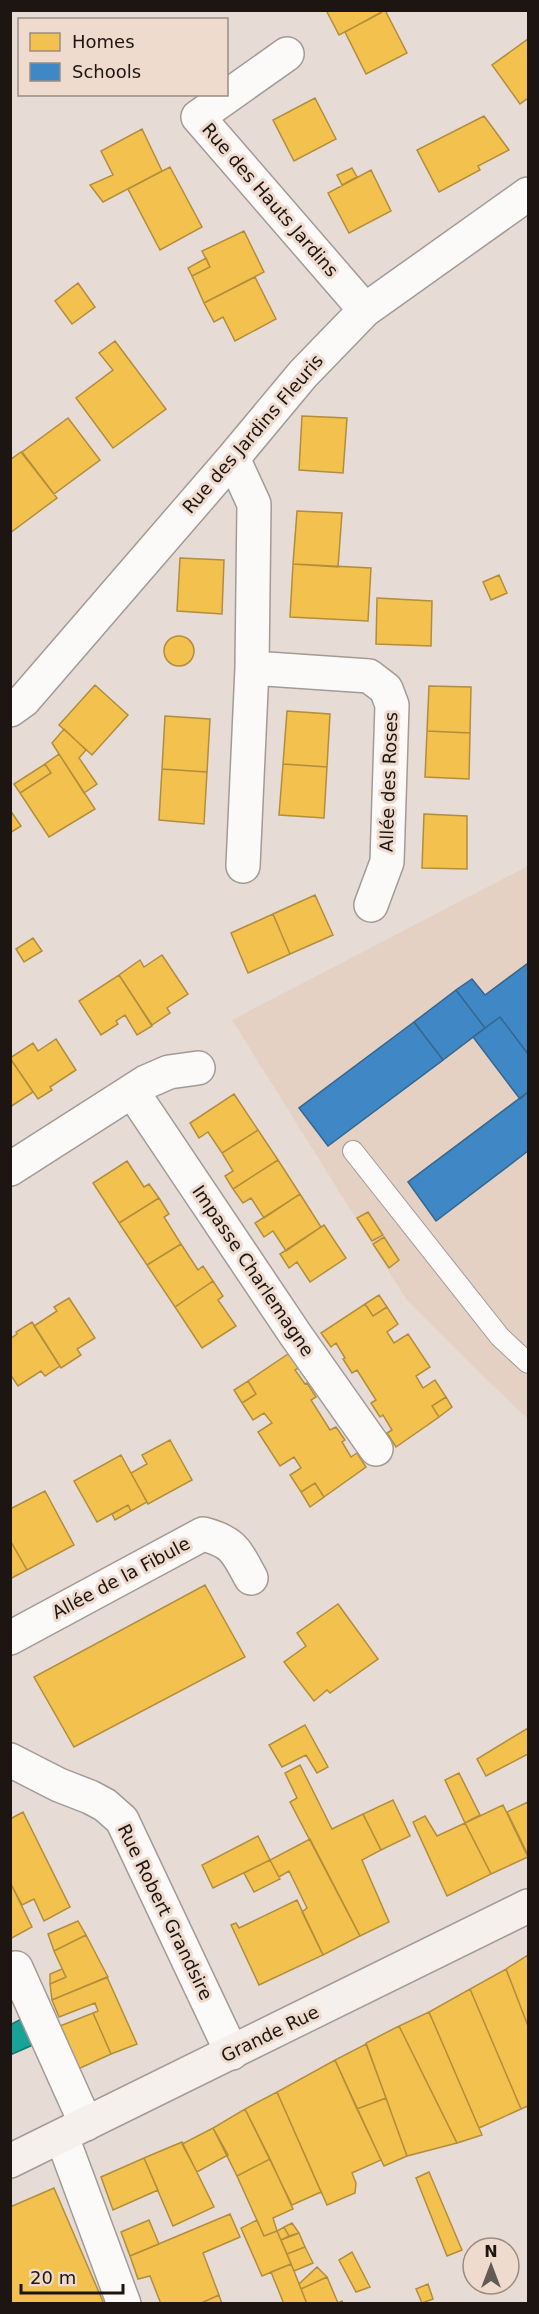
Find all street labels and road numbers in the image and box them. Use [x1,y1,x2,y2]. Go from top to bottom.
street label: Rue des Hauts Jardins [198,119,343,281]
street label: Rue des Jardins Fleuris [178,350,327,517]
street label: Allée des Roses [376,711,401,852]
street label: Impasse Charlemagne [188,1181,319,1360]
street label: Allée de la Fibule [48,1532,193,1623]
street label: Rue Robert Grandsire [114,1820,217,2003]
street label: Grande Rue [217,2001,322,2066]

